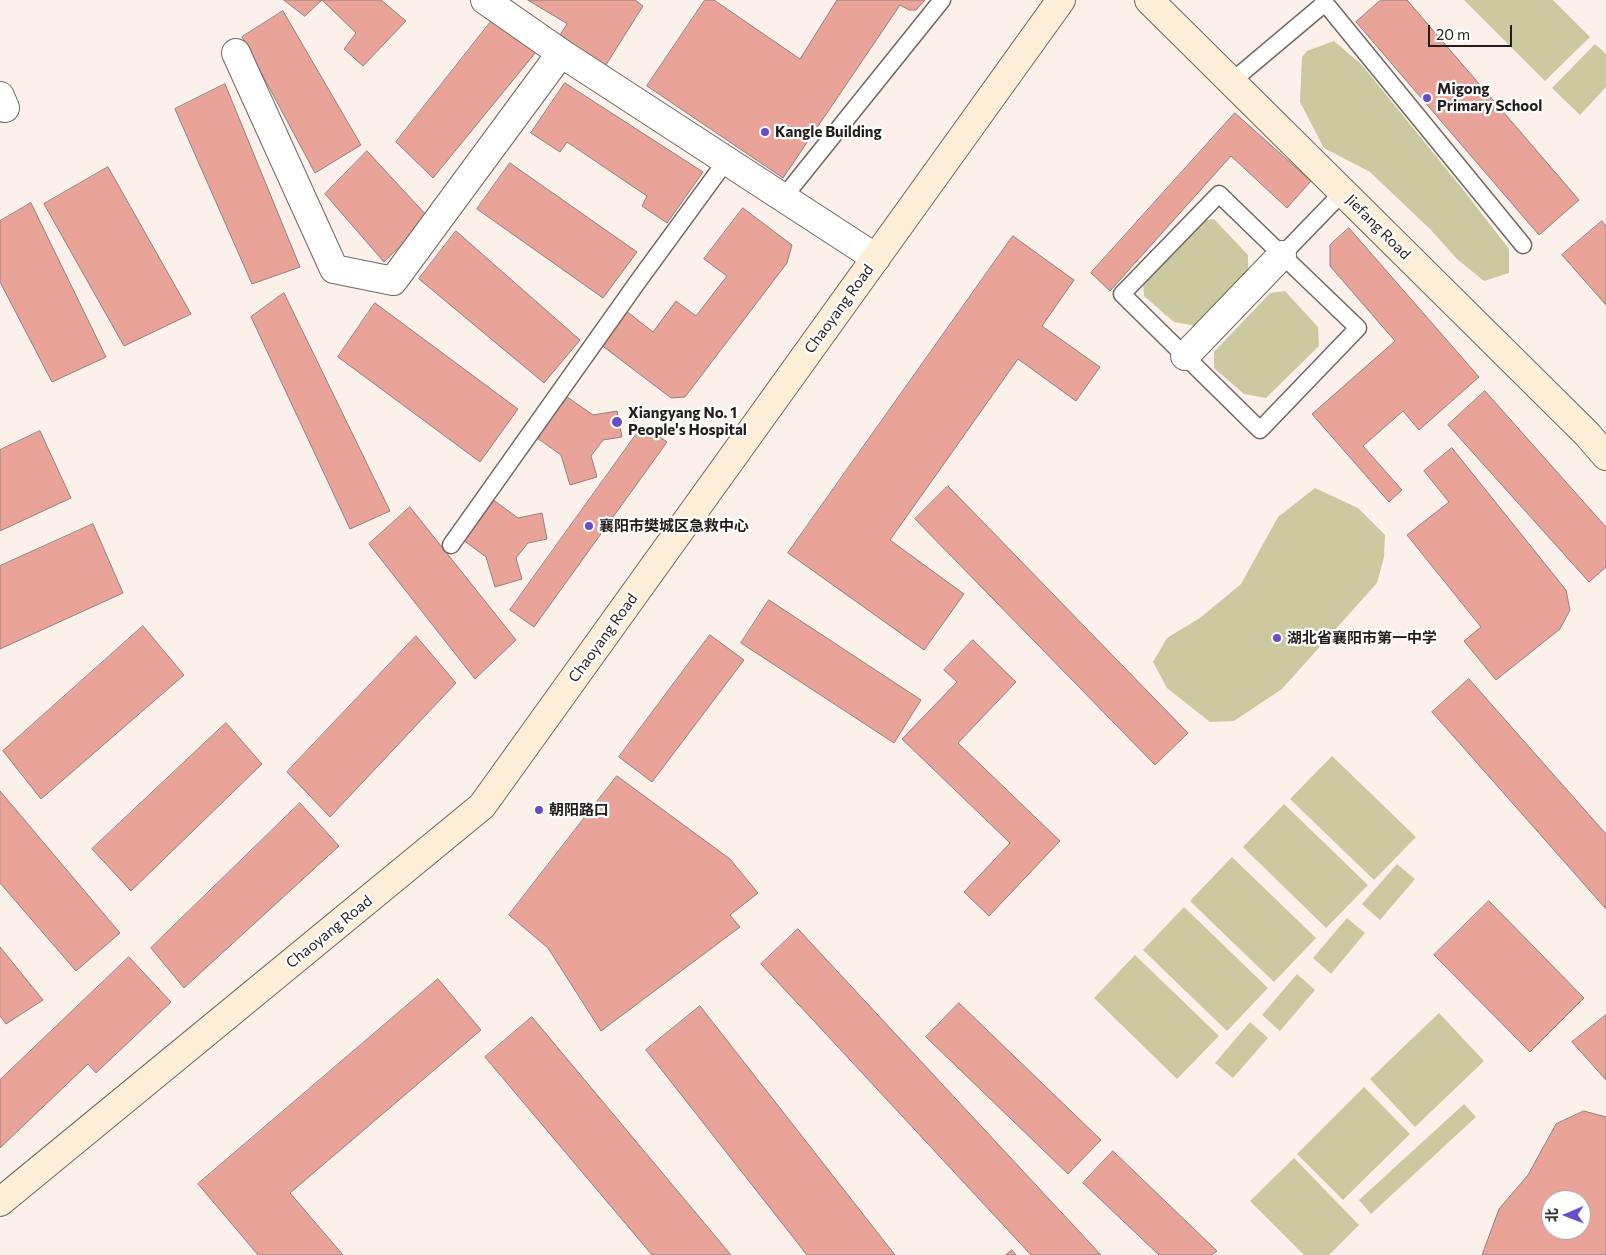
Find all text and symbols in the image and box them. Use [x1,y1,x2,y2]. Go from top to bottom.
scale bar [1431,15,1515,47]
text: 20 m [1436,25,1470,43]
place label: Migong Primary School [1437,80,1542,115]
marker: Migong Primary School [1421,92,1433,104]
place label: Kangle Building [775,123,882,141]
marker: Kangle Building [759,126,771,138]
street label: Jiefang Road [1342,191,1414,263]
street label: Chaoyang Road [801,261,877,357]
place label: Xiangyang No. 1 People's Hospital [628,404,747,439]
marker: Xiangyang No. 1 People's Hospital [610,415,624,429]
place label: 襄阳市樊城区急救中心 [599,517,749,535]
marker: 襄阳市樊城区急救中心 [583,520,595,532]
street label: Chaoyang Road [565,590,641,686]
place label: 湖北省襄阳市第一中学 [1287,629,1437,647]
marker: 湖北省襄阳市第一中学 [1271,632,1283,644]
place label: 朝阳路口 [549,801,609,819]
marker: 朝阳路口 [533,804,545,816]
street label: Chaoyang Road [282,892,376,972]
north arrow [1541,1190,1591,1240]
text: 北 [1543,1208,1560,1222]

